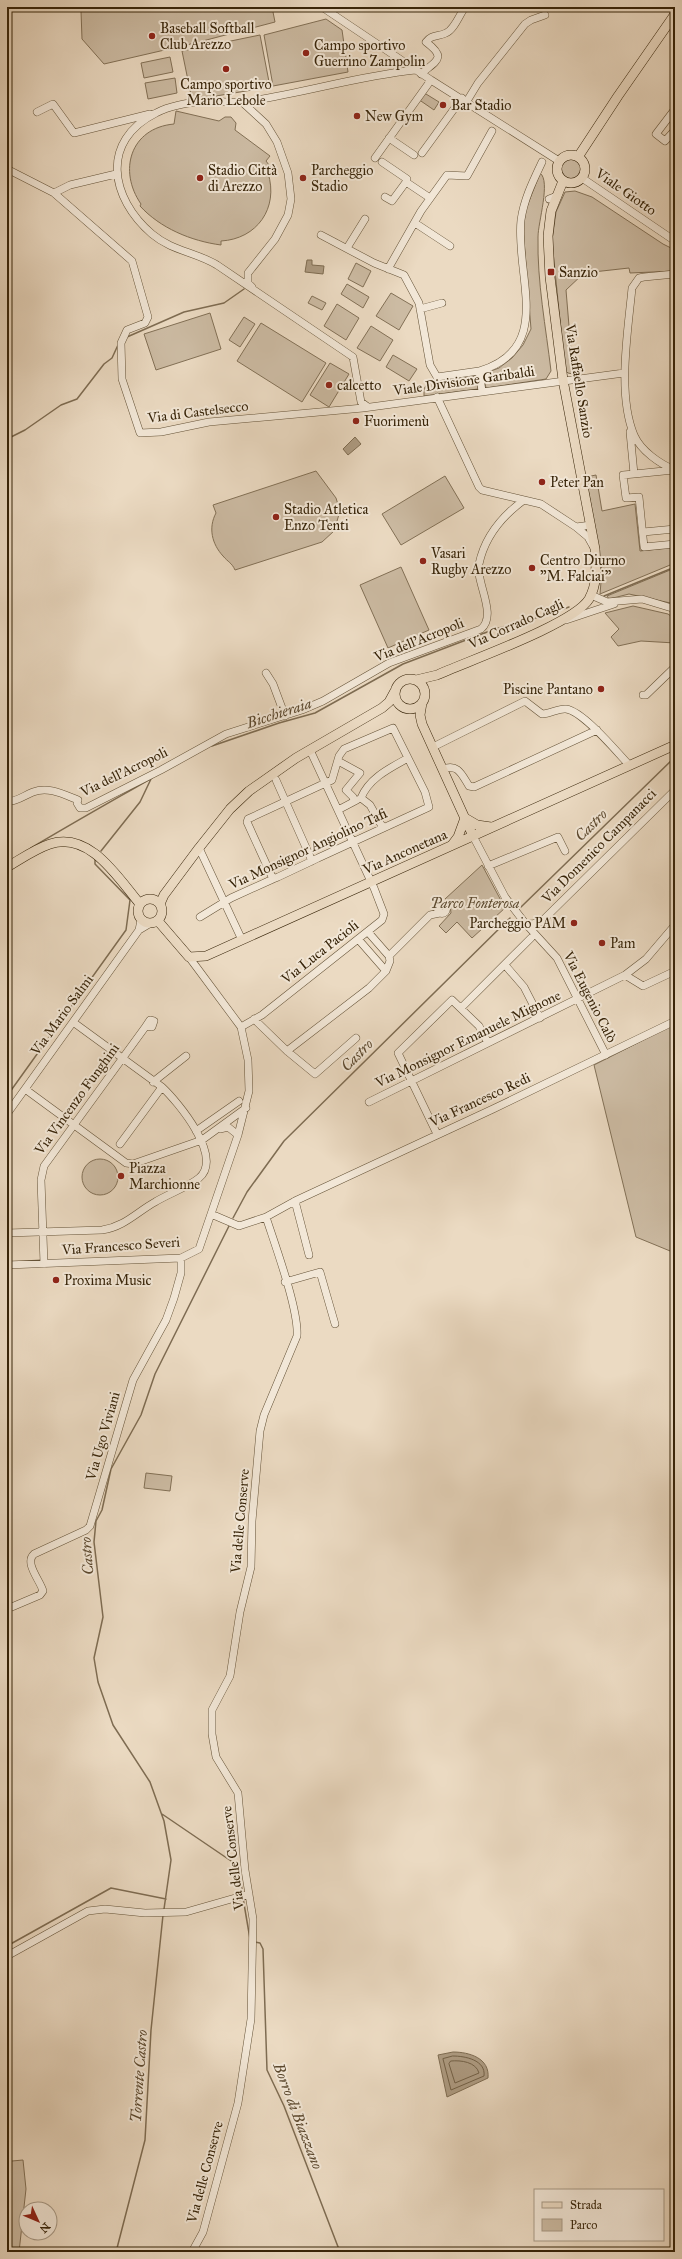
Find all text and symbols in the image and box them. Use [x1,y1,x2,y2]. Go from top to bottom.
place label: Baseball Softball Club Arezzo [160,20,255,53]
marker: Baseball Softball Club Arezzo [147,31,157,41]
place label: Campo sportivo Guerrino Zampolin [314,37,426,70]
marker: Campo sportivo Guerrino Zampolin [301,48,311,58]
marker: Campo sportivo Mario Lebole [221,64,231,74]
place label: Campo sportivo Mario Lebole [180,76,272,109]
place label: Bar Stadio [451,97,511,114]
marker: Bar Stadio [438,100,448,110]
place label: New Gym [365,108,423,125]
marker: New Gym [352,111,362,121]
place label: Stadio Città di Arezzo [208,162,277,195]
place label: Parcheggio Stadio [311,162,373,195]
street label: Viale Giotto [592,164,660,219]
marker: Stadio Città di Arezzo [195,173,205,183]
marker: Parcheggio Stadio [298,173,308,183]
place label: Sanzio [559,264,598,281]
marker: Sanzio [546,267,556,277]
street label: Via Raffaello Sanzio [561,322,596,439]
street label: Viale Divisione Garibaldi [391,363,536,399]
place label: calcetto [337,377,381,394]
marker: calcetto [324,380,334,390]
street label: Via di Castelsecco [146,397,249,427]
place label: Fuorimenù [364,413,430,430]
marker: Fuorimenù [351,416,361,426]
place label: Peter Pan [550,474,604,491]
marker: Peter Pan [537,477,547,487]
place label: Stadio Atletica Enzo Tenti [284,501,368,534]
marker: Stadio Atletica Enzo Tenti [271,512,281,522]
place label: Vasari Rugby Arezzo [430,545,511,578]
place label: Centro Diurno "M. Falciai" [540,552,625,585]
marker: Vasari Rugby Arezzo [418,556,428,566]
marker: Centro Diurno "M. Falciai" [527,563,537,573]
street label: Via Corrado Cagli [465,595,566,653]
street label: Via dell'Acropoli [371,614,466,666]
place label: Piscine Pantano [503,681,593,698]
marker: Piscine Pantano [596,684,606,694]
water label: Bicchieraia [243,694,314,732]
street label: Via dell'Acropoli [77,743,171,801]
street label: Via Domenico Campanacci [537,785,660,908]
street label: Via Monsignor Angiolino Tafi [225,804,391,894]
water label: Castro [571,805,611,845]
street label: Via Anconetana [359,826,450,879]
park label: Parco Fonterosa [431,895,520,912]
place label: Parcheggio PAM [469,915,566,932]
street label: Via Luca Pacioli [277,917,362,988]
marker: Parcheggio PAM [569,918,579,928]
place label: Pam [610,935,636,952]
marker: Pam [597,938,607,948]
street label: Via Eugenio Calò [559,948,620,1046]
street label: Via Mario Salmi [26,971,97,1059]
street label: Via Monsignor Emanuele Mignone [372,987,564,1092]
water label: Castro [337,1035,377,1075]
street label: Via Vincenzo Funghini [30,1040,123,1159]
street label: Via Francesco Redi [426,1069,533,1131]
place label: Piazza Marchionne [129,1160,200,1193]
marker: Piazza Marchionne [116,1171,126,1181]
street label: Via Francesco Severi [60,1233,181,1259]
place label: Proxima Music [64,1272,152,1289]
marker: Proxima Music [51,1275,61,1285]
street label: Via Ugo Viviani [82,1390,124,1483]
street label: Via delle Conserve [227,1468,253,1575]
water label: Castro [77,1536,97,1576]
street label: Via delle Conserve [218,1805,248,1912]
water label: Torrente Castro [127,2029,151,2123]
water label: Borro di Biazzano [269,2059,327,2172]
street label: Via delle Conserve [183,2119,227,2226]
legend [534,2189,664,2241]
text: Strada [570,2198,603,2212]
north arrow [18,2201,58,2241]
text: Parco [570,2218,597,2232]
text: N [36,2220,53,2236]

